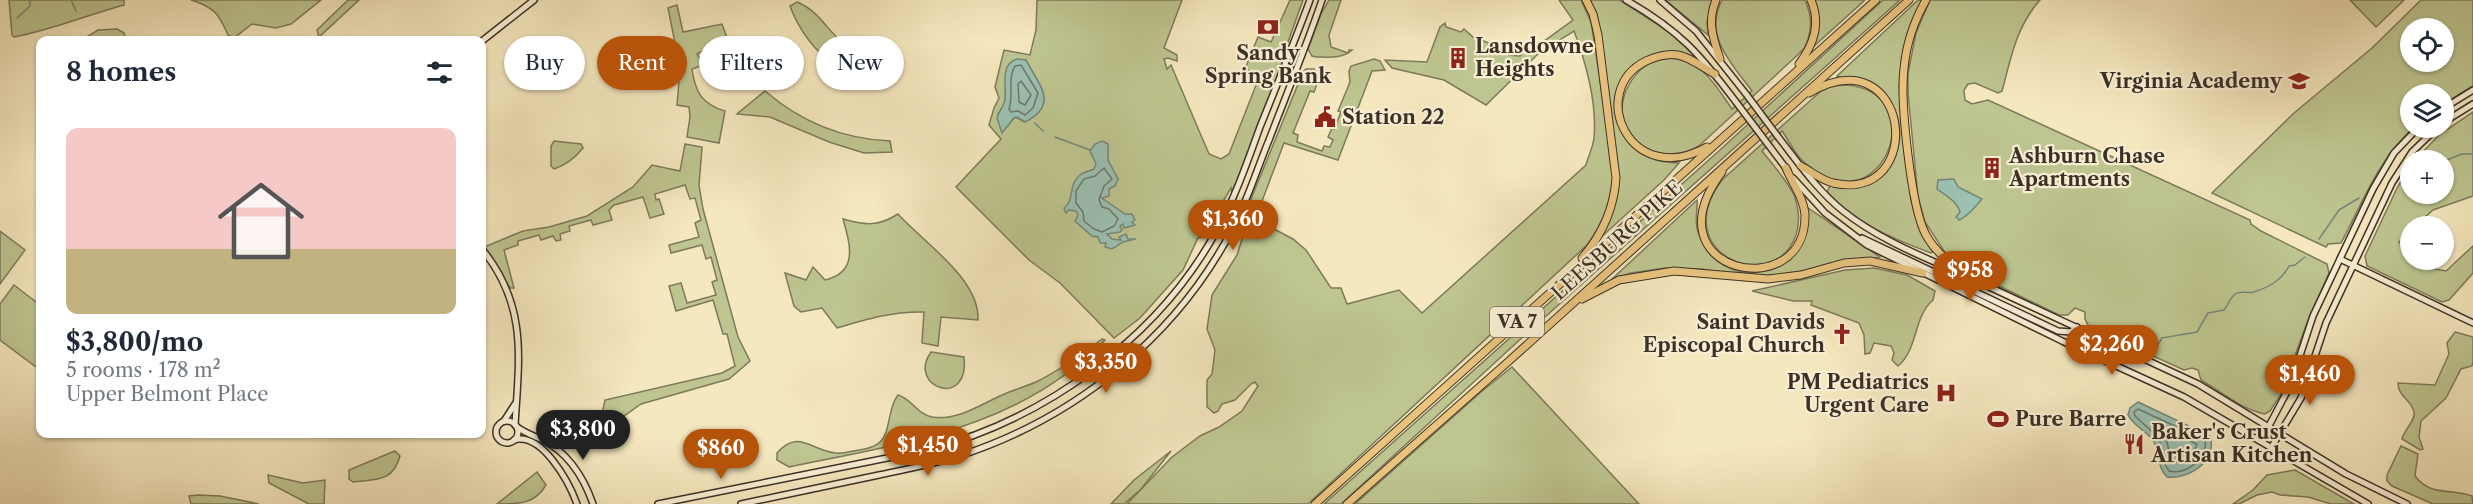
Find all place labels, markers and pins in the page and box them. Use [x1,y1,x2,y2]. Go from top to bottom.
bank icon: Sandy Spring Bank [1256,15,1280,39]
place label: Lansdowne Heights [1475,34,1594,81]
place label: Sandy Spring Bank [1205,41,1332,88]
building icon: Lansdowne Heights [1446,46,1470,70]
place label: Virginia Academy [2099,69,2283,93]
school or university icon: Virginia Academy [2287,69,2311,93]
public building icon: Station 22 [1313,105,1337,129]
place label: Station 22 [1342,105,1445,129]
place label: Ashburn Chase Apartments [2008,144,2165,191]
building icon: Ashburn Chase Apartments [1980,156,2004,180]
pin: $1,360 [1184,200,1282,251]
pin: $958 [1934,251,2006,302]
place label: Saint Davids Episcopal Church [1643,310,1825,357]
church icon: Saint Davids Episcopal Church [1830,322,1854,346]
pin: $2,260 [2063,325,2161,376]
pin: $3,350 [1057,343,1155,394]
pin: $1,460 [2261,355,2359,406]
place label: PM Pediatrics Urgent Care [1787,370,1929,417]
hospital icon: PM Pediatrics Urgent Care [1934,381,1958,405]
sports icon: Pure Barre [1986,407,2010,431]
place label: Pure Barre [2015,407,2126,431]
pin: $3,800 [534,410,632,461]
place label: Baker's Crust Artisan Kitchen [2150,420,2313,467]
pin: $1,450 [879,426,977,477]
pin: $860 [685,429,757,480]
restaurant icon: Baker's Crust Artisan Kitchen [2122,432,2146,456]

